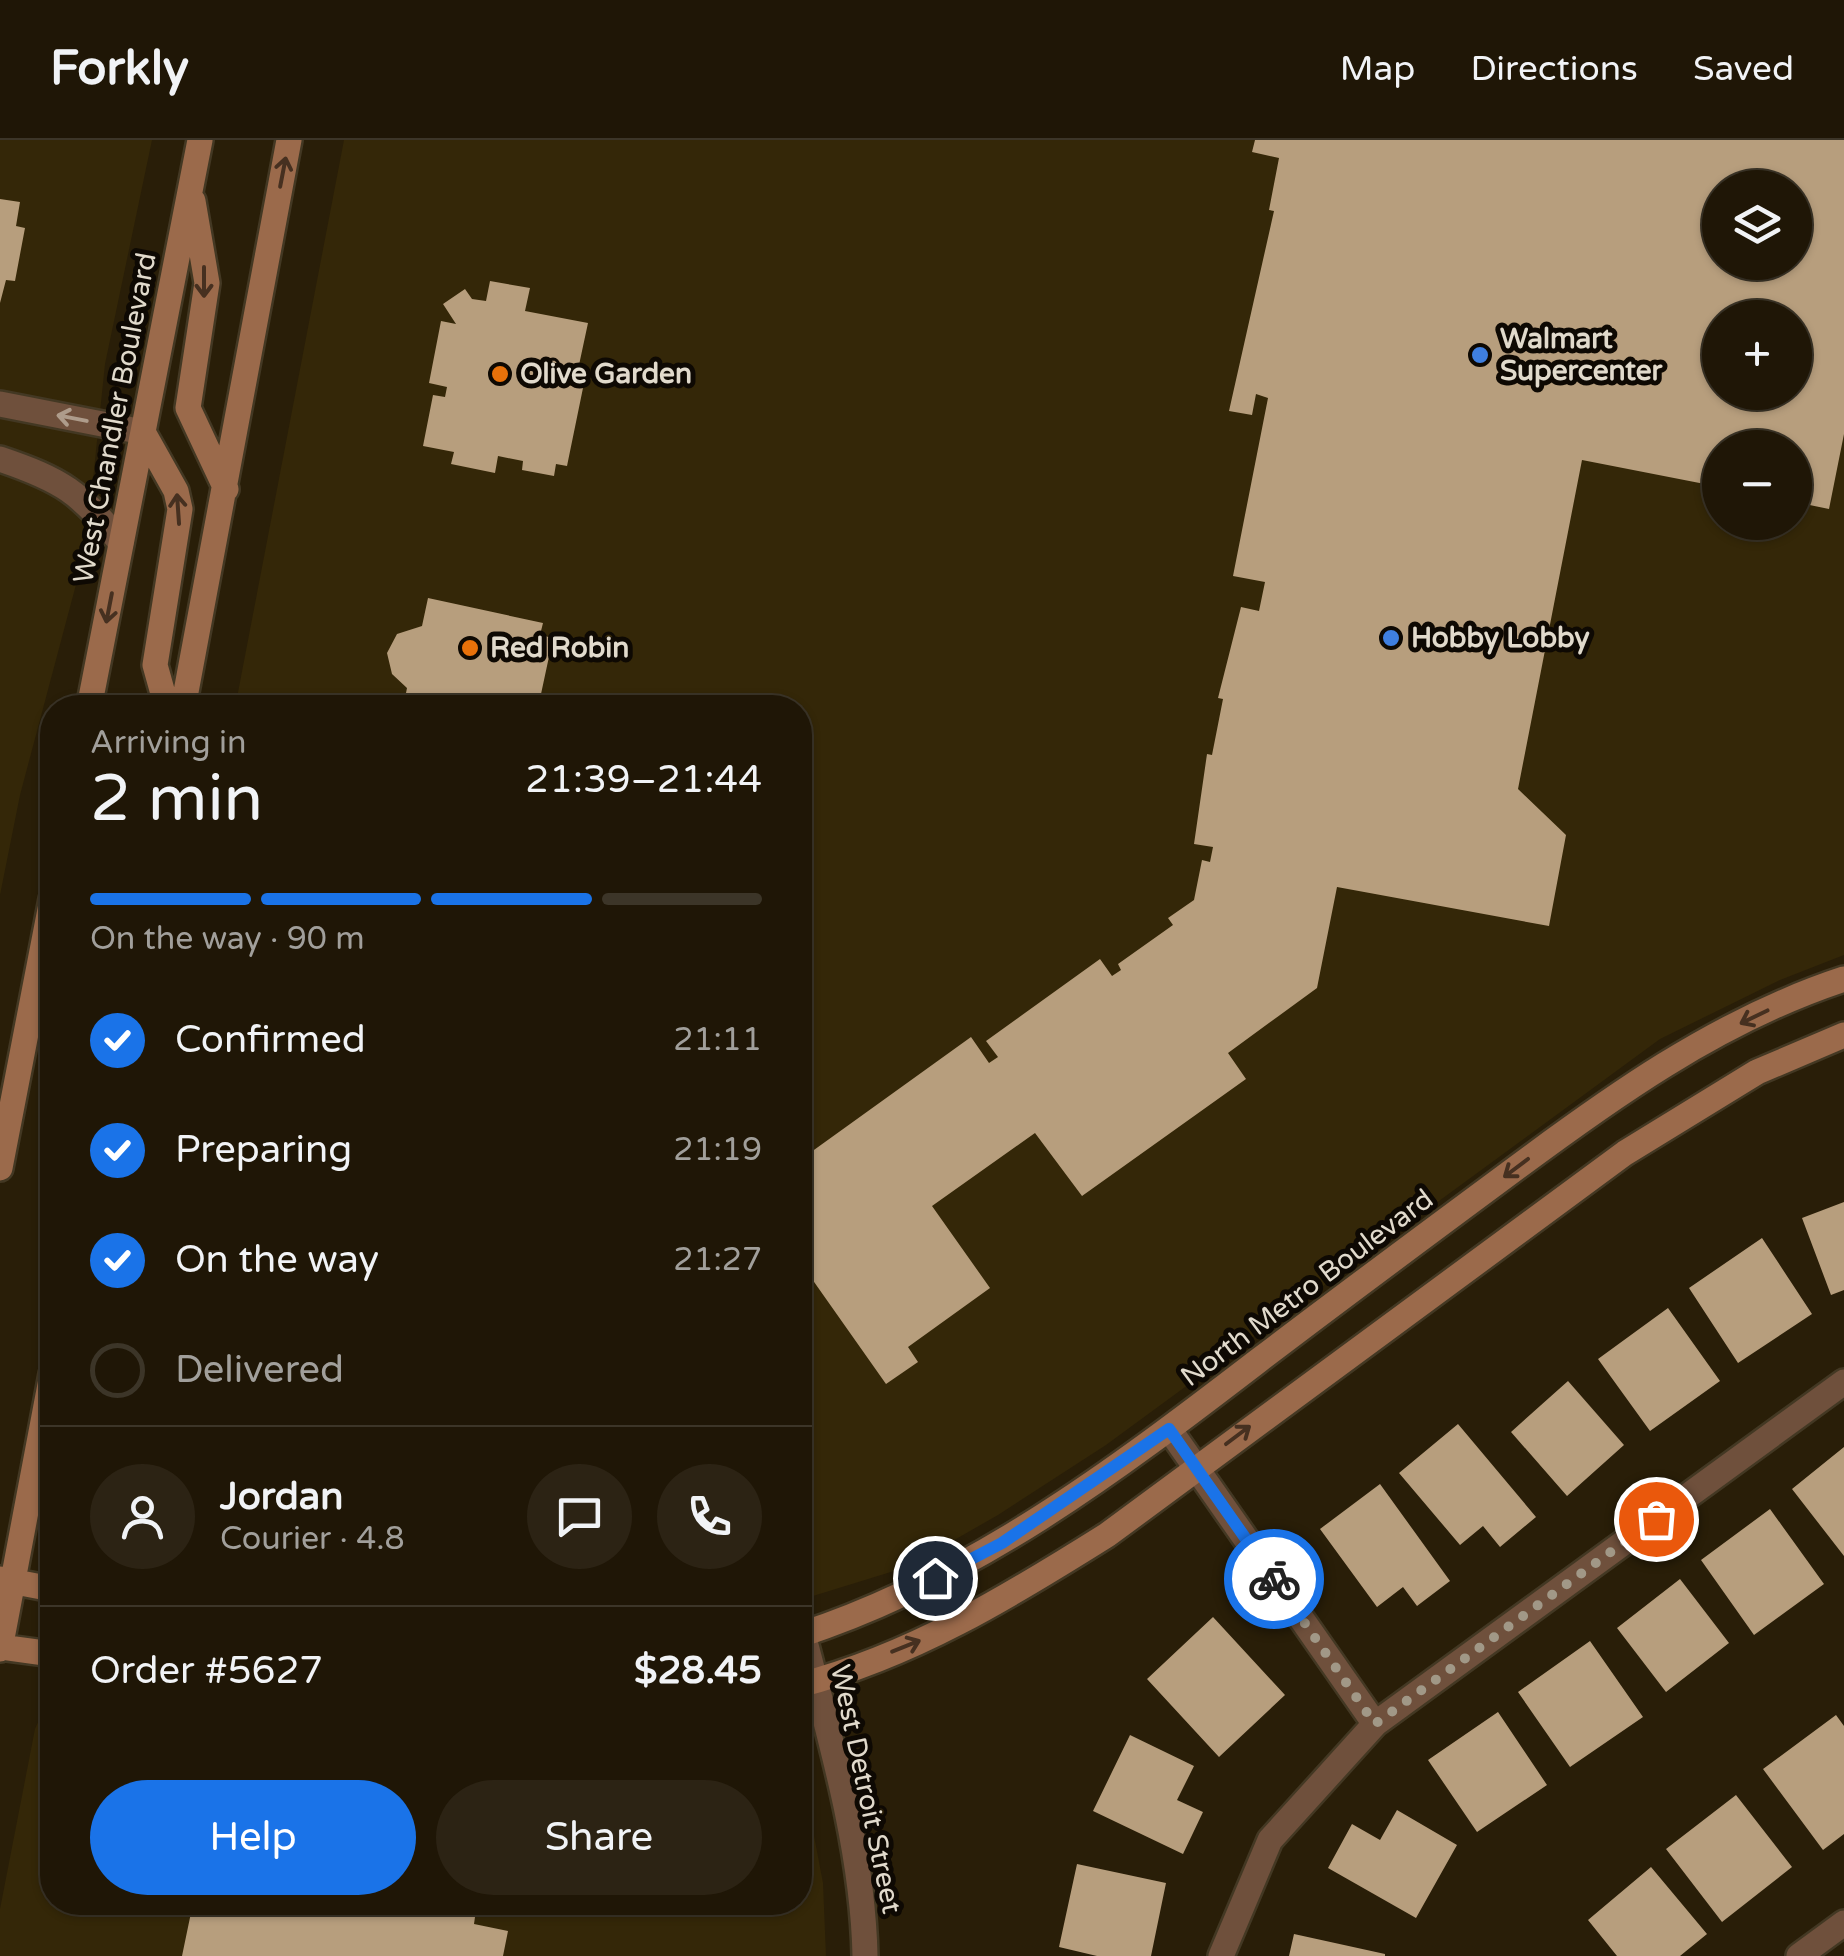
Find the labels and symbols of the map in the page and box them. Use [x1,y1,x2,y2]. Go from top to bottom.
one-way arrow [274,157,293,189]
street label: West Chandler Boulevard [66,250,164,586]
one-way arrow [194,265,214,298]
place label: Walmart Supercenter [1500,322,1664,388]
marker: Walmart Supercenter [1469,344,1491,366]
place label: Olive Garden [520,357,692,391]
marker: Olive Garden [489,363,511,385]
one-way arrow [56,408,88,427]
one-way arrow [168,493,187,526]
one-way arrow [98,591,117,623]
place label: Hobby Lobby [1411,621,1590,655]
marker: Hobby Lobby [1380,627,1402,649]
place label: Red Robin [490,631,629,665]
marker: Red Robin [459,637,481,659]
one-way arrow [1740,1008,1770,1027]
one-way arrow [1503,1158,1530,1179]
street label: North Metro Boulevard [1174,1182,1440,1394]
one-way arrow [1225,1425,1251,1447]
pin [1614,1477,1699,1562]
courier [1224,1529,1324,1629]
pin [893,1536,978,1621]
one-way arrow [890,1636,921,1654]
street label: West Detroit Street [823,1661,909,1917]

